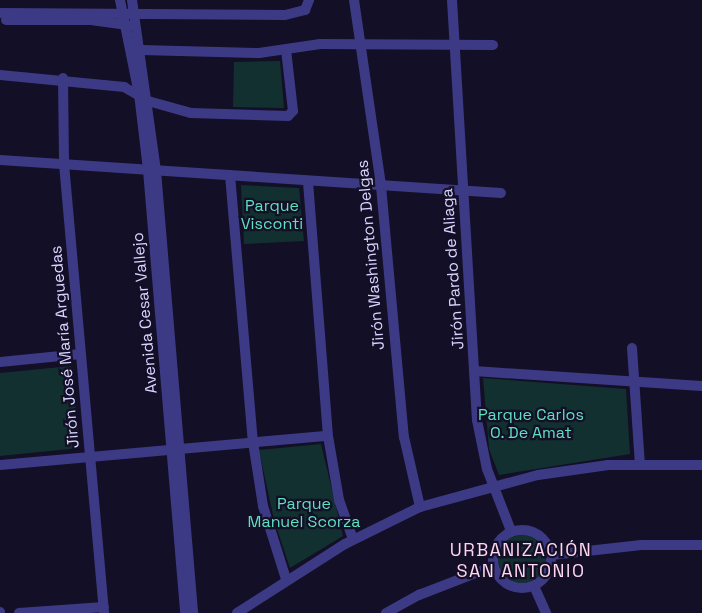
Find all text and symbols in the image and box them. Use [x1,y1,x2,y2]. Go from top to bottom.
street label: Jirón Washington Delgas [353,159,389,351]
street label: Jirón Pardo de Aliaga [438,188,468,350]
park label: Parque Visconti [241,196,303,234]
street label: Avenida Cesar Vallejo [128,231,162,395]
street label: Jirón José María Arguedas [47,245,83,449]
park label: Parque Carlos O. De Amat [478,405,584,443]
park label: Parque Manuel Scorza [248,494,360,532]
district label: URBANIZACIÓN SAN ANTONIO [450,540,592,582]

